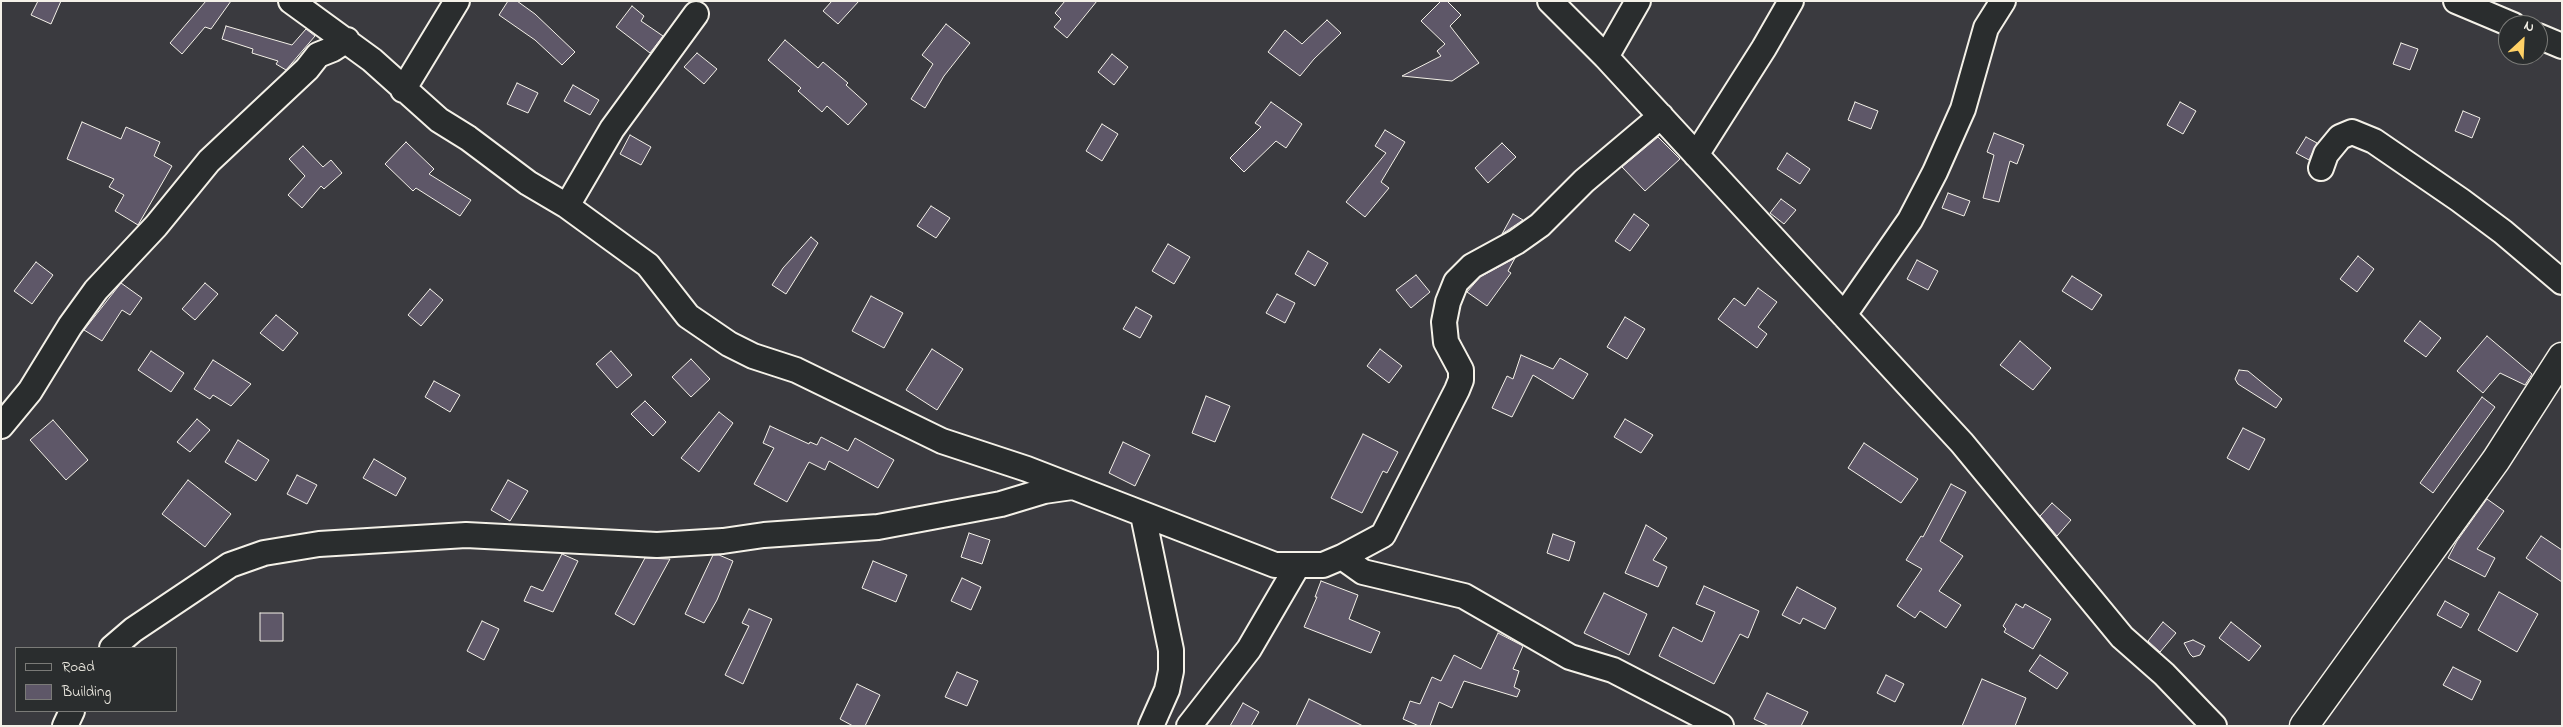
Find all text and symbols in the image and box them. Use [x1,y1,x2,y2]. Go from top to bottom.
north arrow [2498,15,2548,65]
text: N [2520,15,2538,38]
legend [15,647,178,712]
text: Road [62,656,95,678]
text: Building [62,681,111,703]

